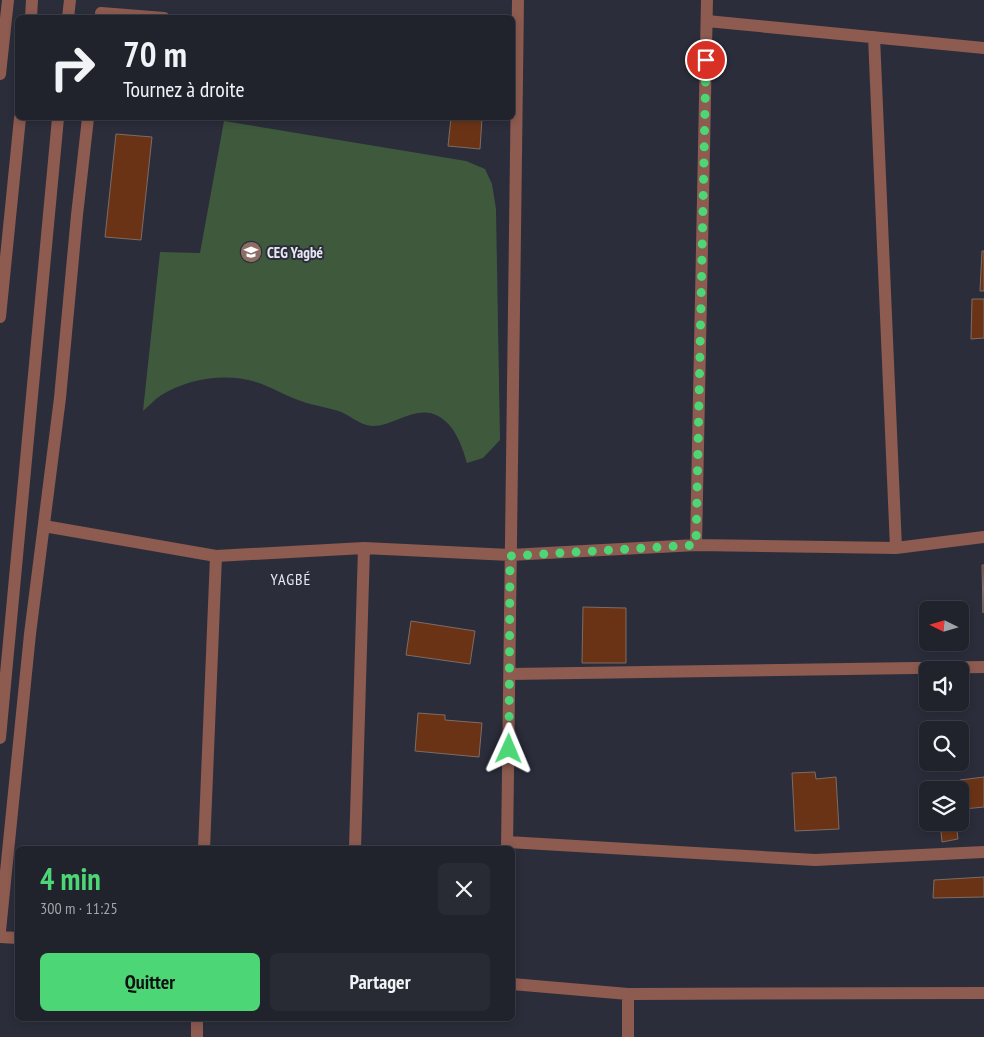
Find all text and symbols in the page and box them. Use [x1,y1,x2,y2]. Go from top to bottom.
text: 70 m [123,31,187,77]
icon: right [40,35,105,100]
pin [685,39,727,81]
icon: arrive [692,46,720,74]
text: Tournez à droite [123,75,245,103]
school or university icon: CEG Yagbé [239,240,263,264]
place label: CEG Yagbé [267,243,323,262]
district label: YAGBÉ [271,569,311,589]
north arrow [919,601,969,651]
map controls [919,601,969,831]
button: sound [919,661,969,711]
button: search [919,721,969,771]
position arrow [482,722,534,774]
button: layers [919,781,969,831]
text: 4 min [40,859,101,898]
button: close [438,863,490,915]
text: 300 m · 11:25 [40,898,118,918]
button: Quitter [40,953,260,1011]
button: Partager [270,953,490,1011]

